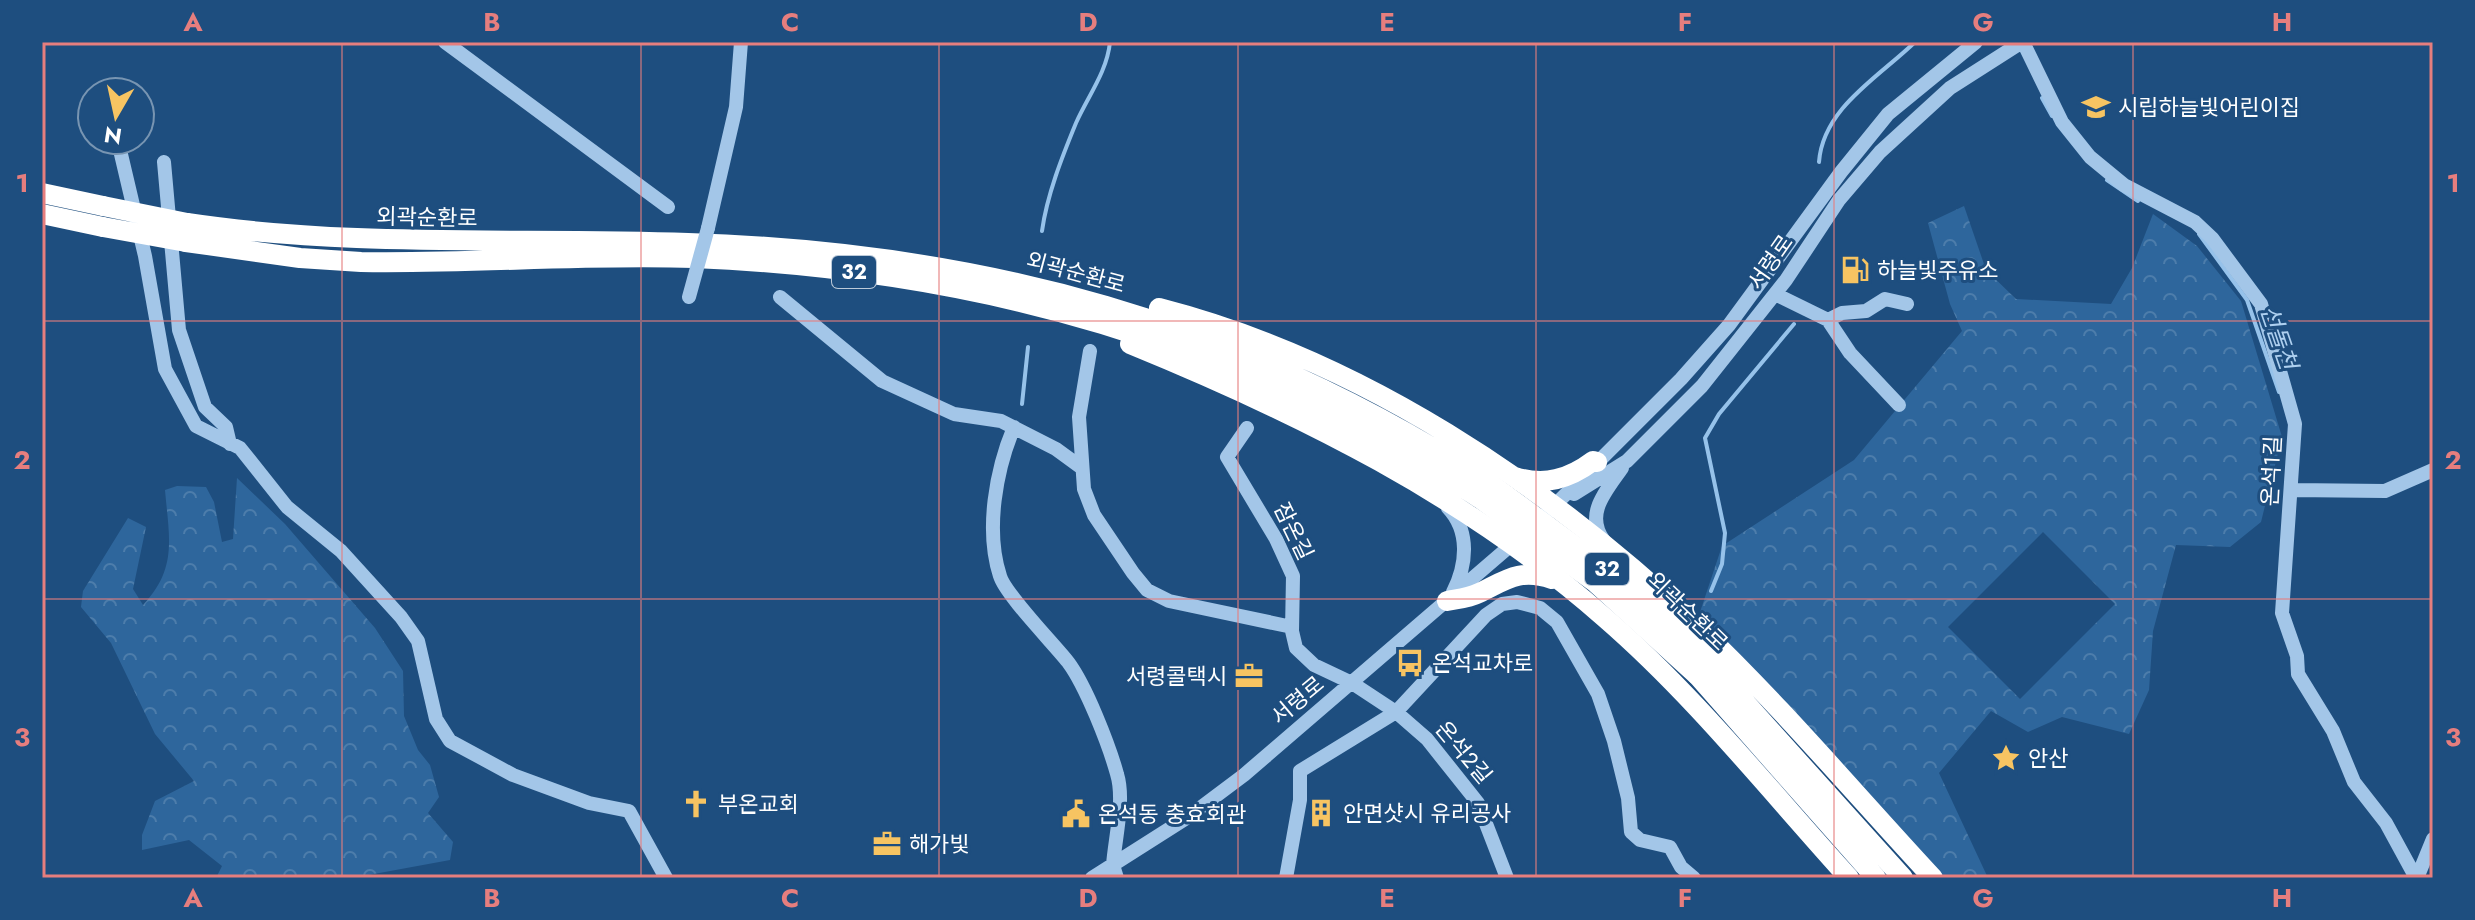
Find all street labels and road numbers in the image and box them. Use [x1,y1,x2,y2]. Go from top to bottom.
street label: 외곽순환로 [376,200,478,234]
street label: 서령로 [1739,228,1801,296]
street label: 외곽순환로 [1023,243,1129,301]
road number: 32 [832,256,876,288]
street label: 온석1길 [2253,435,2289,507]
street label: 잠온길 [1266,497,1322,565]
road number: 32 [1585,553,1629,585]
street label: 외곽순환로 [1640,564,1736,658]
street label: 서령로 [1263,668,1331,732]
street label: 온석2길 [1428,714,1500,790]

